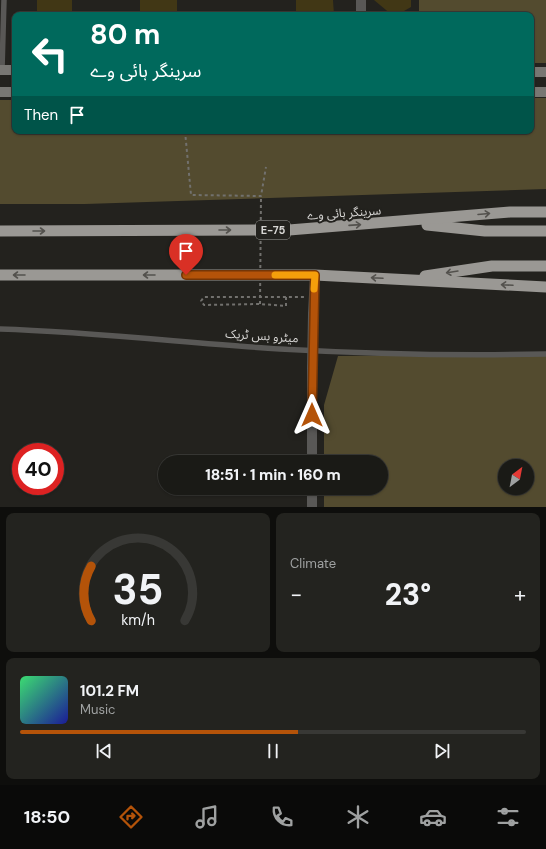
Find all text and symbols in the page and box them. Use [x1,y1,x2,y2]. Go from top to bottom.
text: 80 m [90,16,160,53]
icon: left [24,28,76,80]
text: سرینگر ہائی وے [90,59,201,83]
icon: arrive [66,104,88,126]
text: Then [24,105,58,125]
street label: سرینگر ہائی وے [306,202,382,224]
one-way arrow [477,211,490,218]
road number: E-75 [256,221,290,239]
one-way arrow [348,222,361,229]
one-way arrow [218,226,231,234]
one-way arrow [32,227,45,235]
pin [169,234,203,275]
icon: arrive [175,240,197,262]
one-way arrow [445,268,458,276]
one-way arrow [13,271,26,279]
one-way arrow [143,271,156,279]
one-way arrow [371,275,384,282]
one-way arrow [501,282,514,289]
street label: میٹرو بس ٹریک [225,325,299,347]
position arrow [291,394,333,436]
speed limit sign: 40 [12,443,64,495]
north arrow [498,459,534,495]
map controls [498,459,534,495]
text: 18:51 · 1 min · 160 m [205,465,341,485]
text: Climate [290,555,336,572]
text: 35 [113,562,163,616]
text: 23° [385,575,431,614]
text: − [290,580,302,609]
text: + [514,580,526,609]
text: km/h [121,610,155,628]
text: 101.2 FM [80,681,139,701]
text: Music [80,701,115,718]
icon: previous [93,740,115,762]
icon: pause [262,740,284,762]
icon: next [431,740,453,762]
icon: directions [117,803,145,831]
icon: music [193,803,221,831]
icon: phone [268,803,296,831]
icon: climate [344,803,372,831]
icon: car [419,803,447,831]
icon: filters [494,803,522,831]
text: 18:50 [24,805,70,829]

